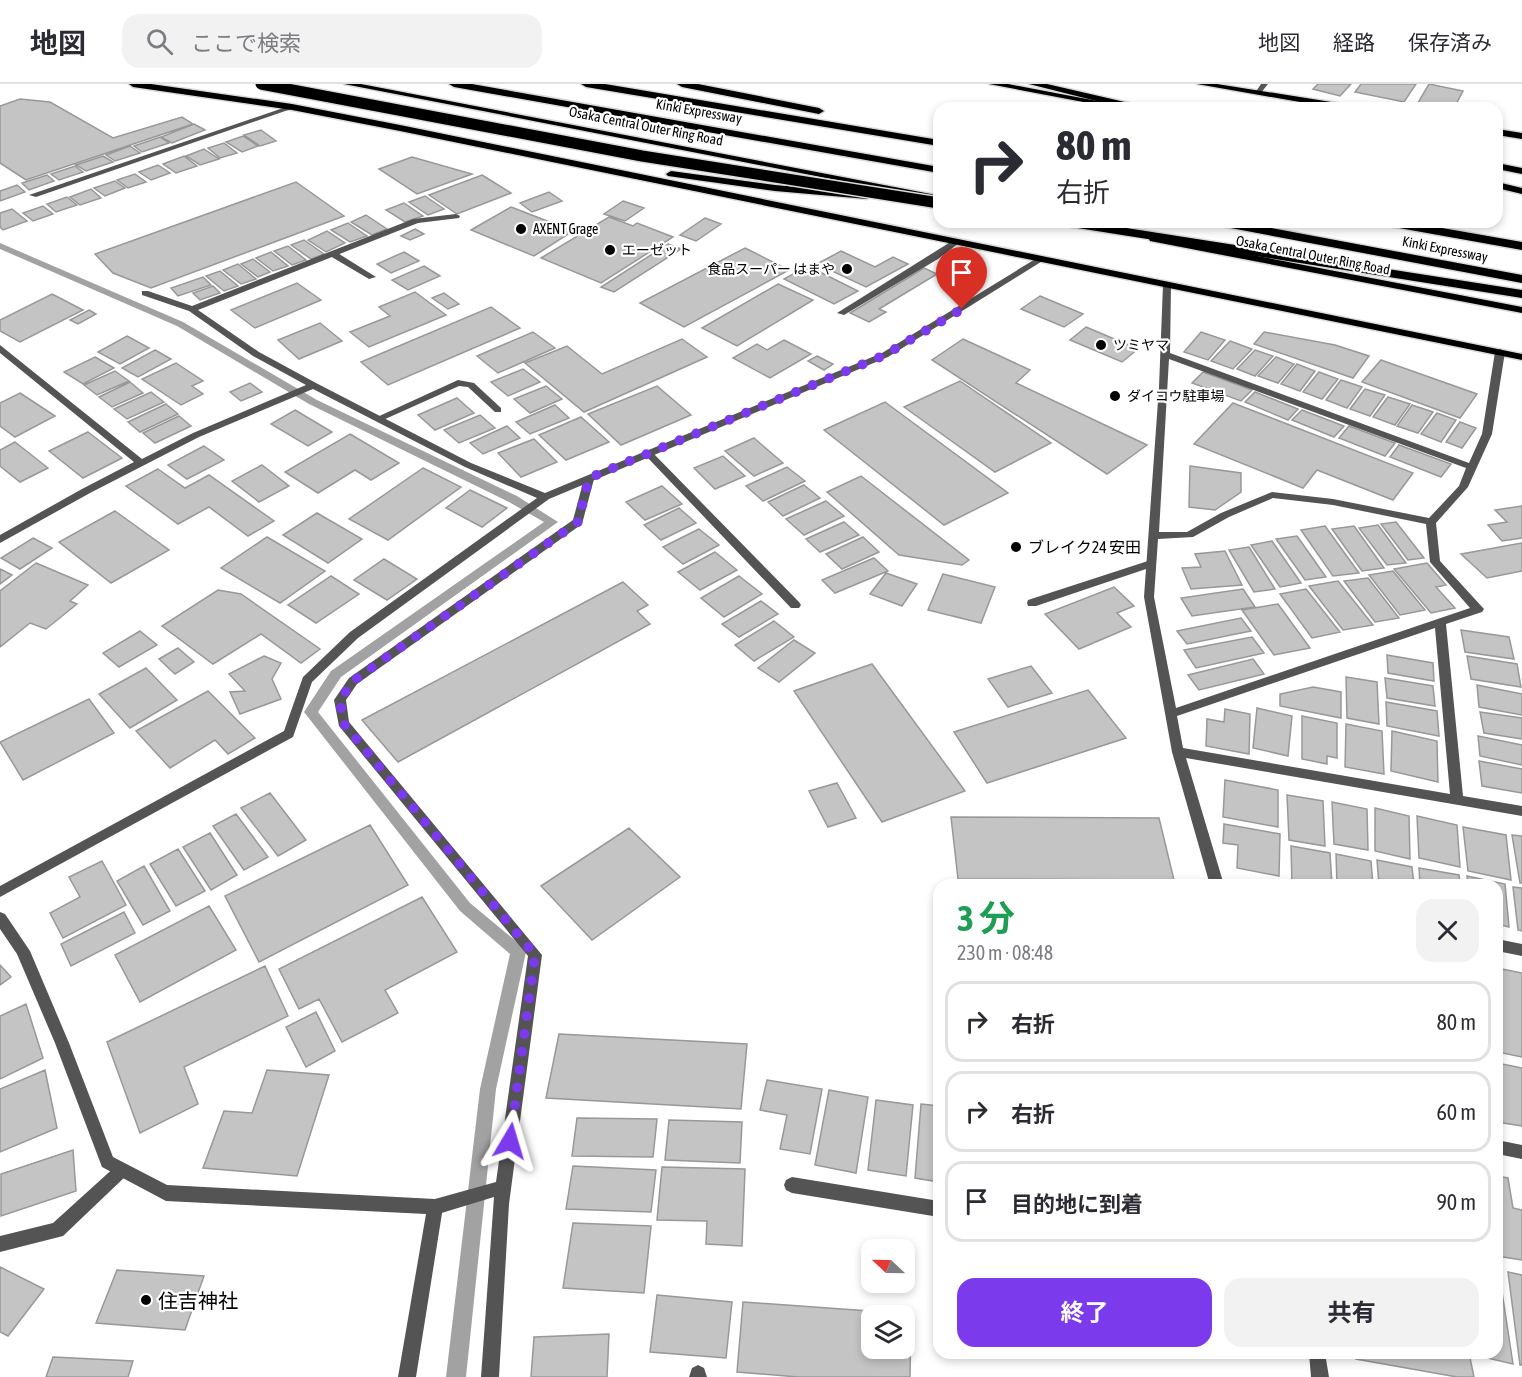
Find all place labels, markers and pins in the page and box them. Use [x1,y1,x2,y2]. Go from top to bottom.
place label: AXENT Grage [533,221,598,237]
marker: AXENT Grage [514,222,528,236]
place label: エーゼット [622,242,692,258]
marker: エーゼット [603,243,617,257]
pin [936,247,987,309]
place label: 食品スーパー はまや [707,261,835,277]
marker: 食品スーパー はまや [840,262,854,276]
place label: ツミヤマ [1113,337,1169,353]
marker: ツミヤマ [1094,338,1108,352]
place label: ダイコウ駐車場 [1127,388,1224,404]
marker: ダイコウ駐車場 [1108,389,1122,403]
place label: ブレイク24 安田 [1028,538,1141,556]
marker: ブレイク24 安田 [1009,540,1023,554]
place label: 住吉神社 [158,1289,238,1312]
marker: 住吉神社 [139,1293,153,1307]

